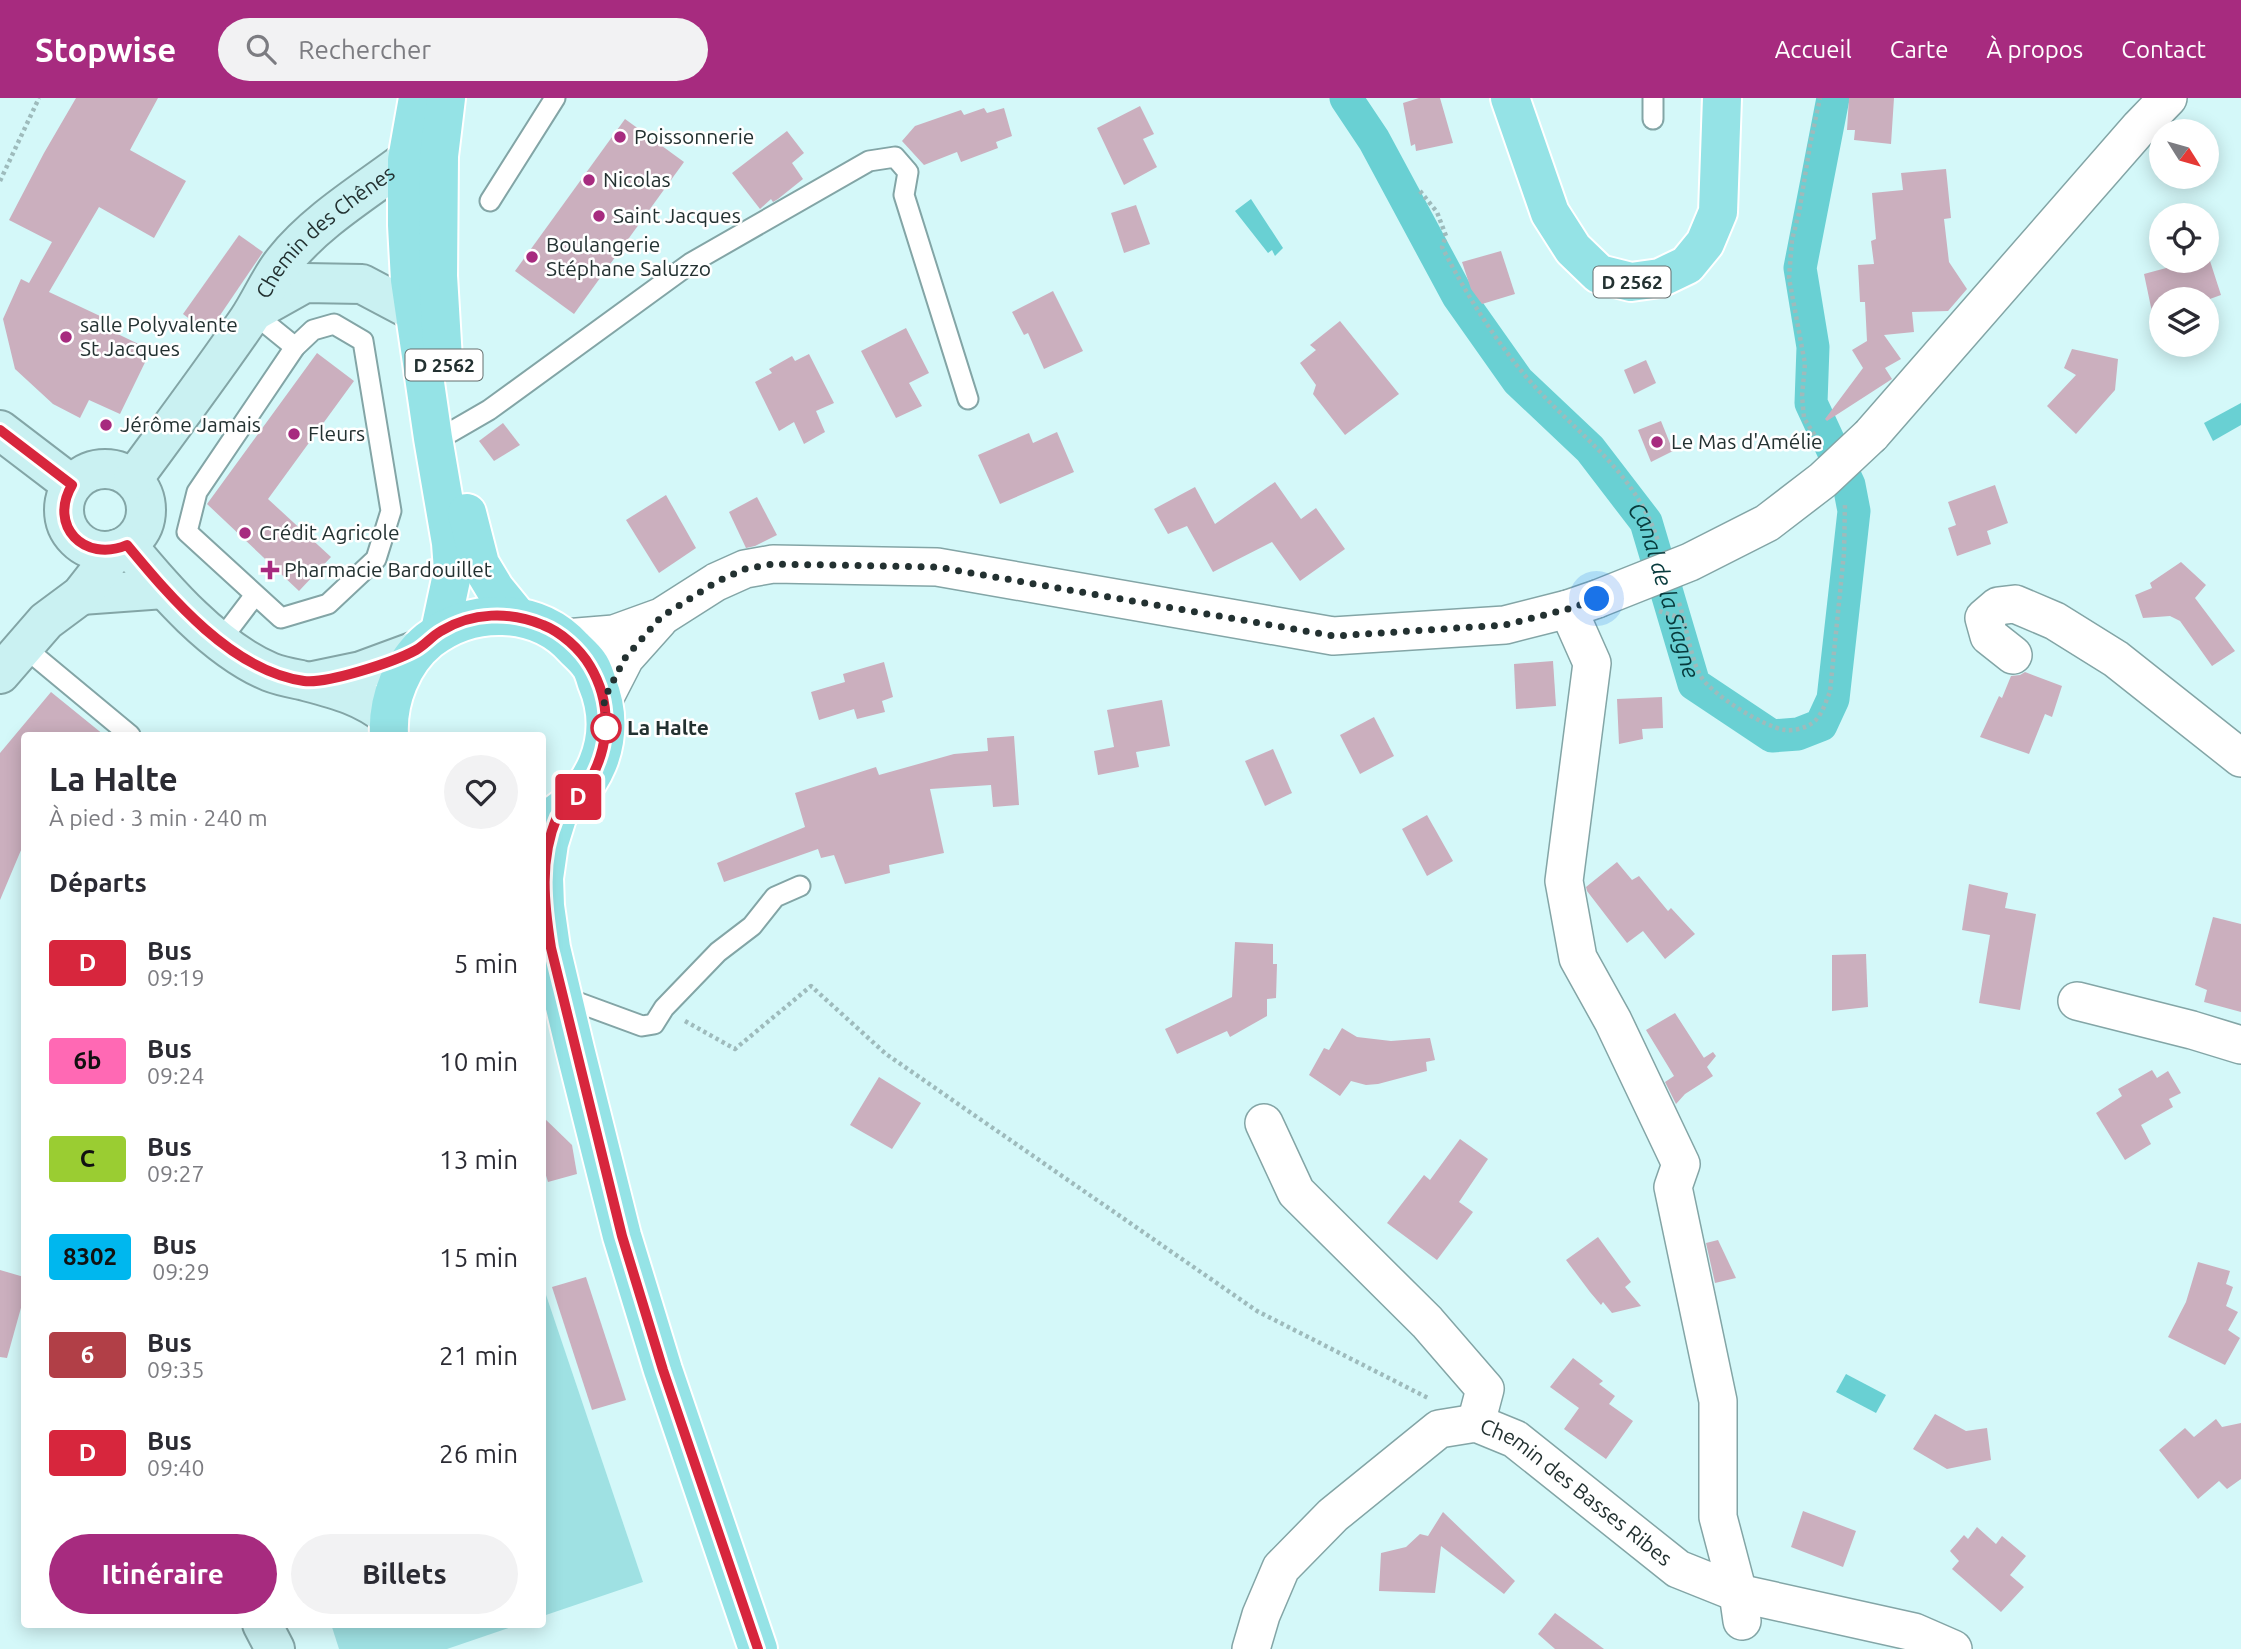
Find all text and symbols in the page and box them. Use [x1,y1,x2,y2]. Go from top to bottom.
search box [218,18,708,81]
icon: search [242,30,280,68]
text: Stopwise [35,31,176,68]
text: Rechercher [298,35,431,64]
text: Accueil [1775,36,1852,63]
text: Carte [1890,36,1949,63]
text: À propos [1987,36,2083,63]
text: Contact [2121,36,2206,63]
north arrow [2149,119,2219,189]
map controls [2149,119,2219,357]
place label: Poissonnerie [634,124,754,148]
marker: Poissonnerie [612,129,628,145]
street label: Chemin des Chênes [250,160,399,302]
place label: Nicolas [603,167,671,191]
marker: Nicolas [581,172,597,188]
place label: Saint Jacques [613,203,741,227]
button: locate [2149,203,2219,273]
marker: Saint Jacques [591,208,607,224]
place label: Boulangerie Stéphane Saluzzo [546,232,711,280]
marker: Boulangerie Stéphane Saluzzo [524,249,540,265]
road number: D 2562 [1594,266,1670,298]
button: layers [2149,287,2219,357]
place label: salle Polyvalente St Jacques [80,312,238,360]
marker: salle Polyvalente St Jacques [58,329,74,345]
road number: D 2562 [406,350,482,380]
place label: Jérôme Jamais [120,412,261,436]
marker: Jérôme Jamais [98,417,114,433]
place label: Fleurs [308,421,365,445]
marker: Fleurs [286,426,302,442]
place label: Le Mas d'Amélie [1671,429,1823,453]
marker: Le Mas d'Amélie [1649,434,1665,450]
water label: Canal de la Siagne [1623,497,1705,681]
place label: Crédit Agricole [259,520,400,544]
marker: Crédit Agricole [237,525,253,541]
place label: Pharmacie Bardouillet [284,557,492,581]
marker: Pharmacie Bardouillet [262,562,278,578]
your location [1579,581,1614,616]
marker: La Halte [591,713,621,743]
place label: La Halte [627,715,709,739]
button: heart [444,755,518,829]
text: La Halte [49,760,178,797]
line badge: D [555,774,601,820]
text: D [569,783,587,810]
text: À pied · 3 min · 240 m [49,805,268,830]
text: Départs [49,868,147,897]
text: Bus [147,936,192,965]
text: D [79,949,96,976]
text: 5 min [454,949,518,978]
text: 09:19 [147,965,205,990]
text: Bus [147,1034,192,1063]
text: 6b [74,1047,101,1074]
text: 10 min [439,1047,518,1076]
text: 09:24 [147,1063,205,1088]
text: Bus [147,1132,192,1161]
text: C [80,1145,95,1172]
text: 13 min [439,1145,518,1174]
text: 09:27 [147,1161,205,1186]
text: Bus [152,1230,197,1259]
text: 8302 [63,1243,117,1270]
text: 15 min [439,1243,518,1272]
text: 09:29 [152,1259,210,1284]
text: Bus [147,1328,192,1357]
text: 6 [81,1341,94,1368]
text: 21 min [439,1341,518,1370]
text: 09:35 [147,1357,205,1382]
street label: Chemin des Basses Ribes [1477,1413,1677,1570]
text: Bus [147,1426,192,1455]
text: D [79,1439,96,1466]
text: 26 min [439,1439,518,1468]
text: 09:40 [147,1455,205,1480]
button: Itinéraire [49,1534,277,1614]
button: Billets [291,1534,518,1614]

